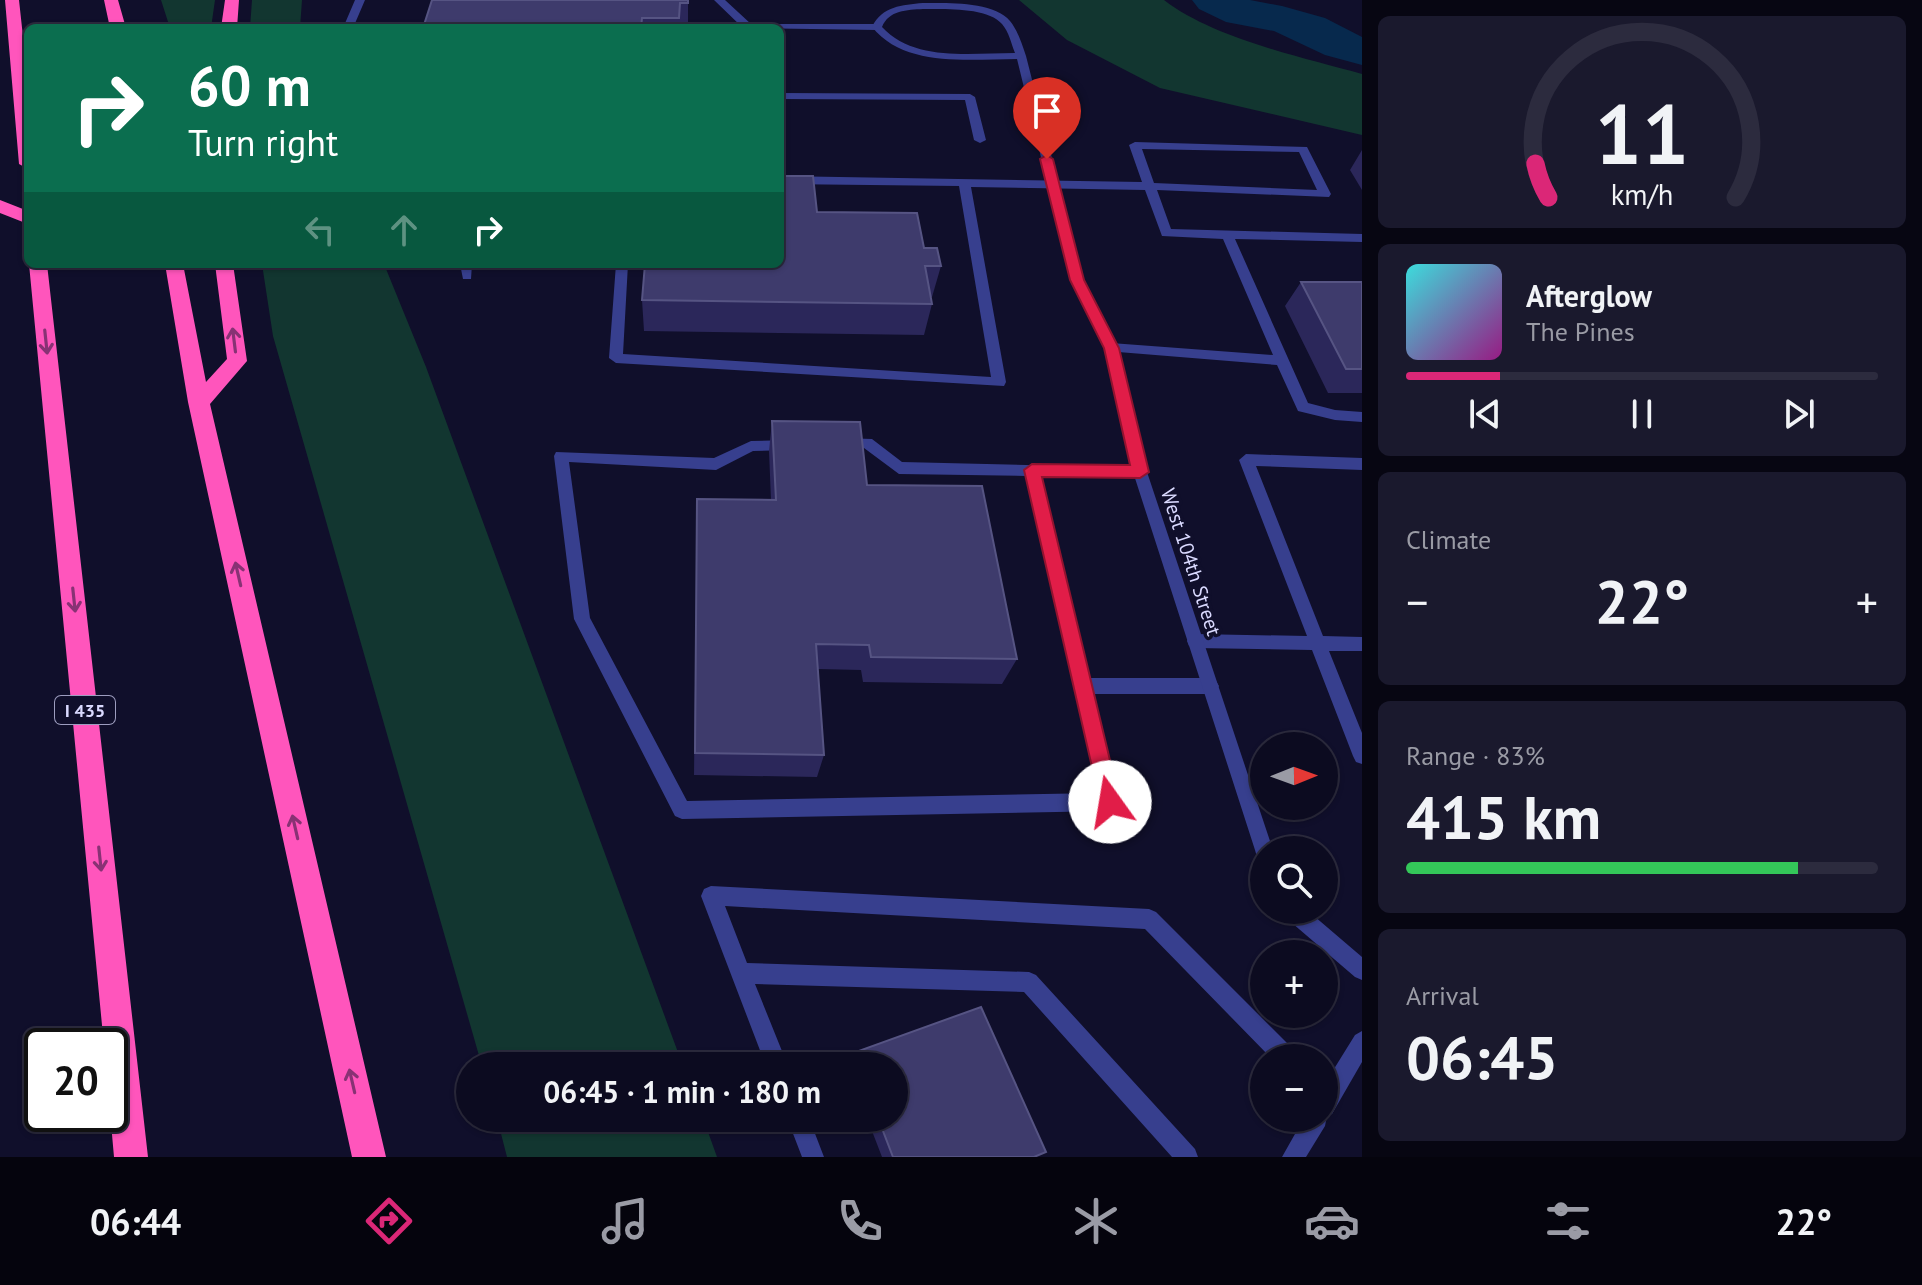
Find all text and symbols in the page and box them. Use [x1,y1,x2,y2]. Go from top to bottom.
text: 60 m [188,49,311,121]
icon: right [56,56,160,160]
pin [1013,77,1081,159]
text: 11 [1595,79,1689,187]
icon: arrive [1025,89,1069,133]
text: Turn right [188,119,338,166]
text: km/h [1611,176,1673,213]
icon: left [298,208,342,252]
icon: ahead [382,208,426,252]
icon: right [466,208,510,252]
text: Afterglow [1526,276,1652,315]
text: The Pines [1526,315,1635,348]
one-way arrow [39,328,54,354]
one-way arrow [226,328,241,353]
icon: previous [1463,392,1507,436]
icon: pause [1620,392,1664,436]
icon: next [1777,392,1821,436]
street label: West 104th Street [1155,485,1227,639]
text: Climate [1406,523,1491,556]
one-way arrow [230,561,245,587]
text: 22° [1595,562,1689,640]
text: − [1406,573,1428,630]
text: + [1856,573,1878,630]
one-way arrow [66,586,81,613]
road number: I 435 [55,696,115,724]
north arrow [1250,732,1338,820]
map controls [1250,732,1338,1132]
text: Range · 83% [1406,739,1545,772]
position arrow [1068,760,1152,844]
text: 415 km [1406,778,1601,856]
one-way arrow [287,815,302,841]
button: search [1250,836,1338,924]
one-way arrow [93,845,108,872]
button: + [1250,940,1338,1028]
text: Arrival [1406,979,1479,1012]
text: 06:45 [1406,1018,1558,1096]
speed limit sign: 20 [24,1028,128,1132]
button: − [1250,1044,1338,1132]
one-way arrow [344,1069,359,1094]
text: 06:45 · 1 min · 180 m [543,1072,821,1111]
icon: directions [361,1193,417,1249]
icon: music [597,1193,653,1249]
icon: phone [832,1193,888,1249]
icon: climate [1068,1193,1124,1249]
icon: car [1304,1193,1360,1249]
icon: filters [1540,1193,1596,1249]
text: 06:44 [90,1198,181,1245]
text: 22° [1775,1198,1832,1245]

